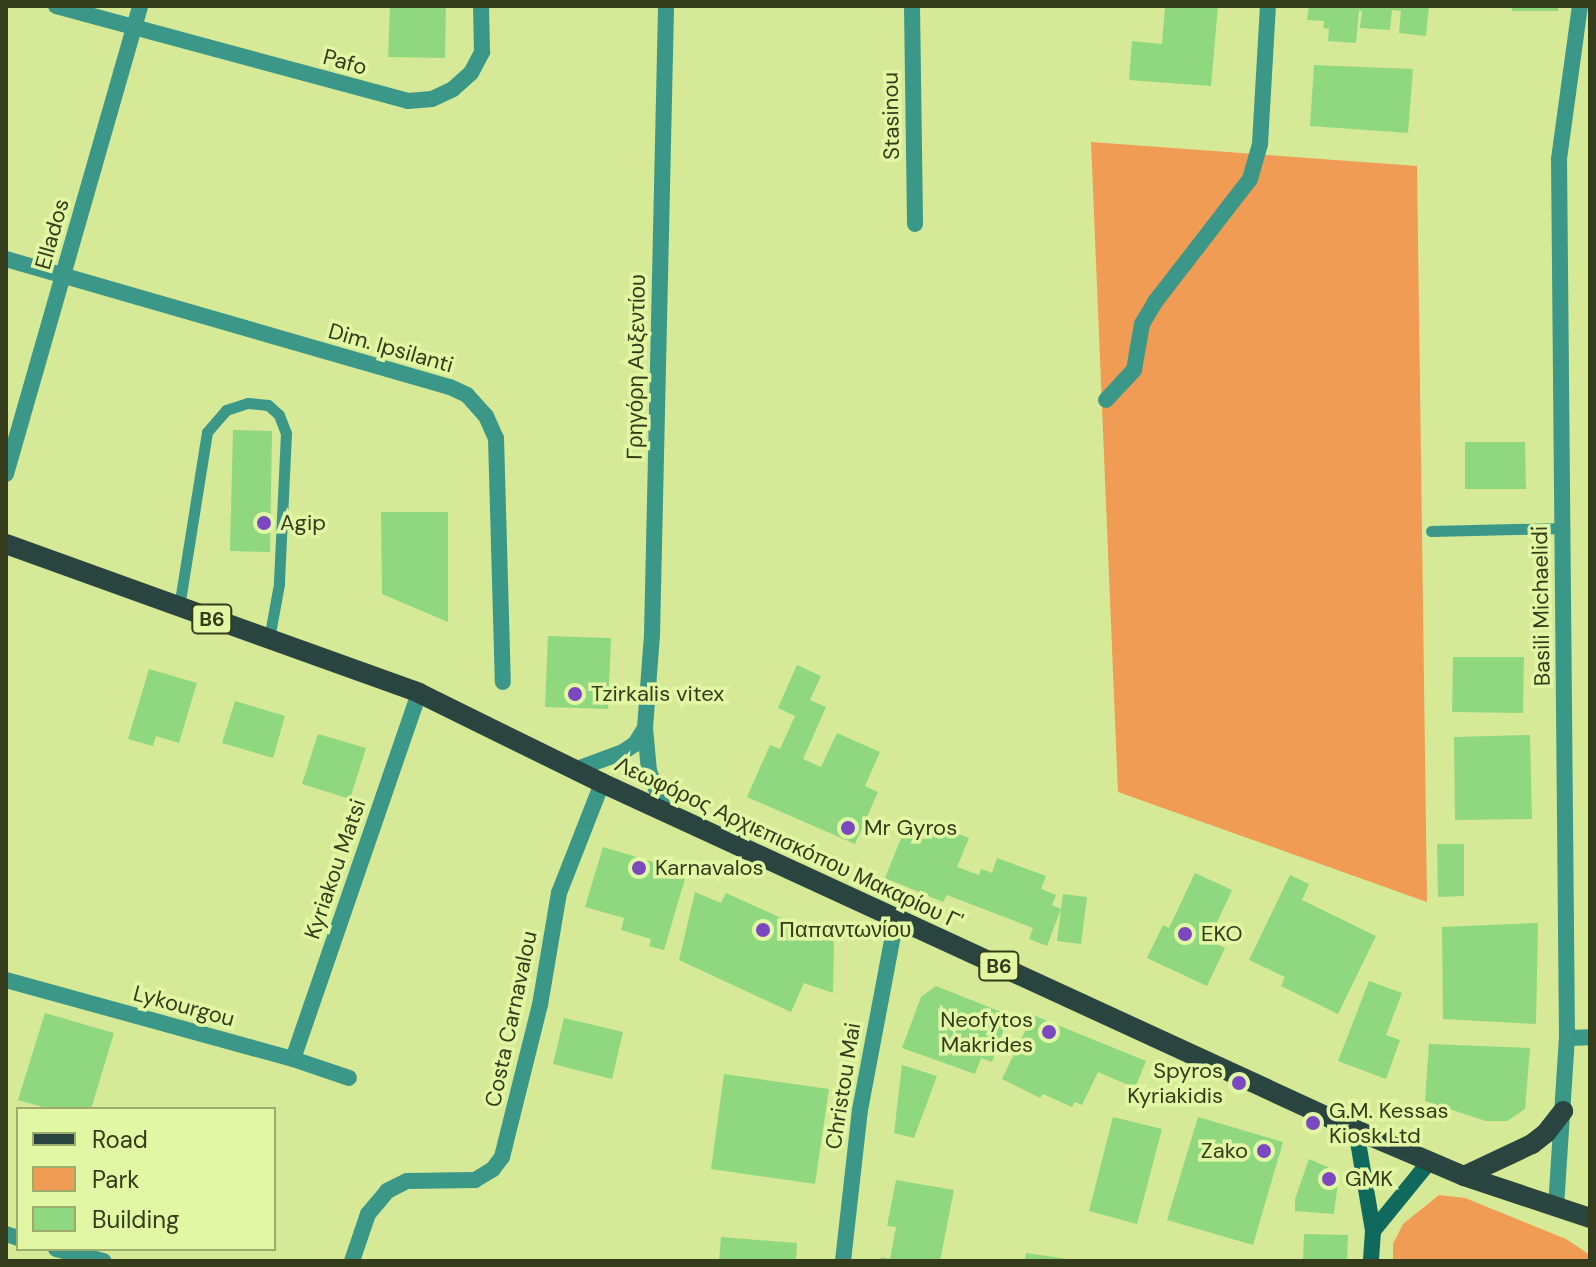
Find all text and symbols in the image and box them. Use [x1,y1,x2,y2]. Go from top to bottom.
street label: Pafo [320,44,370,80]
street label: Stasinou [877,72,905,160]
street label: Ellados [29,196,75,272]
street label: Γρηγόρη Αυξεντίου [621,274,651,460]
street label: Dim. Ipsilanti [325,318,457,378]
place label: Agip [280,510,326,536]
marker: Agip [255,514,273,532]
street label: Basili Michaelidi [1526,526,1556,686]
road number: B6 [190,603,234,635]
place label: Tzirkalis vitex [591,681,724,707]
marker: Tzirkalis vitex [566,685,584,703]
street label: Λεωφόρος Αρχιεπισκόπου Μακαρίου Γ' [611,751,967,935]
street label: Kyriakou Matsi [299,796,371,942]
place label: Mr Gyros [864,815,957,841]
marker: Mr Gyros [839,819,857,837]
place label: Karnavalos [655,855,764,881]
marker: Karnavalos [630,859,648,877]
place label: Παπαντωνίου [779,917,911,943]
marker: Παπαντωνίου [754,921,772,939]
place label: EKO [1201,921,1242,947]
marker: EKO [1176,925,1194,943]
street label: Costa Carnavalou [479,928,543,1110]
road number: B6 [977,950,1021,982]
street label: Lykourgou [130,980,238,1032]
place label: Neofytos Makrides [940,1006,1033,1058]
street label: Christou Mai [820,1021,866,1151]
marker: Neofytos Makrides [1040,1023,1058,1041]
place label: Spyros Kyriakidis [1127,1057,1223,1108]
marker: Spyros Kyriakidis [1230,1074,1248,1092]
place label: G.M. Kessas Kiosk Ltd [1329,1097,1448,1148]
legend [16,1107,276,1251]
marker: G.M. Kessas Kiosk Ltd [1304,1114,1322,1132]
text: Road [92,1124,148,1155]
place label: Zako [1201,1138,1248,1164]
marker: Zako [1255,1142,1273,1160]
text: Park [92,1164,139,1195]
place label: GMK [1345,1166,1393,1192]
marker: GMK [1320,1170,1338,1188]
text: Building [92,1204,179,1235]

